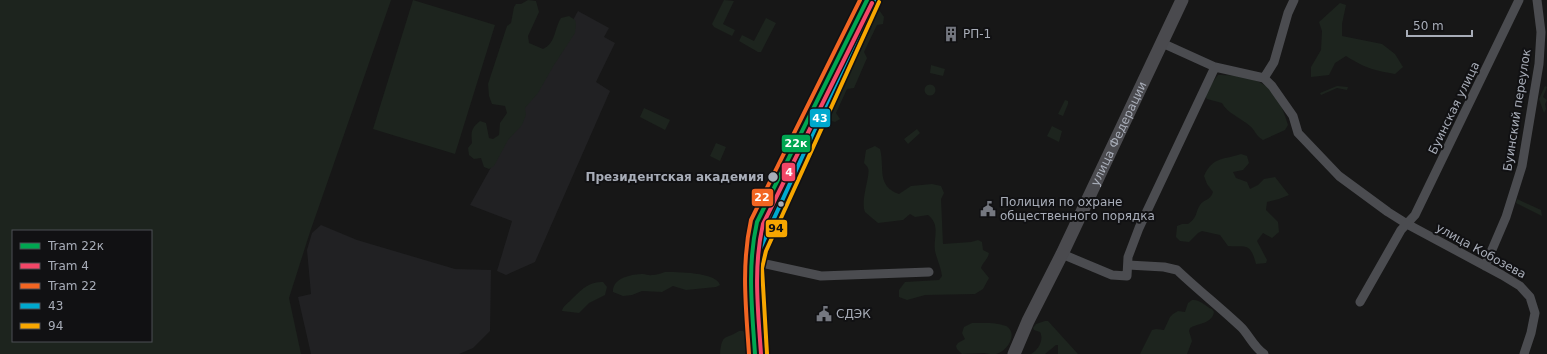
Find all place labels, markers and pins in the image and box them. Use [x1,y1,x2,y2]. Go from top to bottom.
building icon: РП-1 [942,25,960,43]
place label: РП-1 [963,27,991,41]
place label: Президентская академия [585,170,764,184]
marker: Президентская академия [766,170,780,184]
place label: Полиция по охране общественного порядка [1000,195,1155,223]
unlabelled marker [776,199,786,209]
public building icon: Полиция по охране общественного порядка [979,200,997,218]
public building icon: СДЭК [815,305,833,323]
place label: СДЭК [836,307,871,321]

